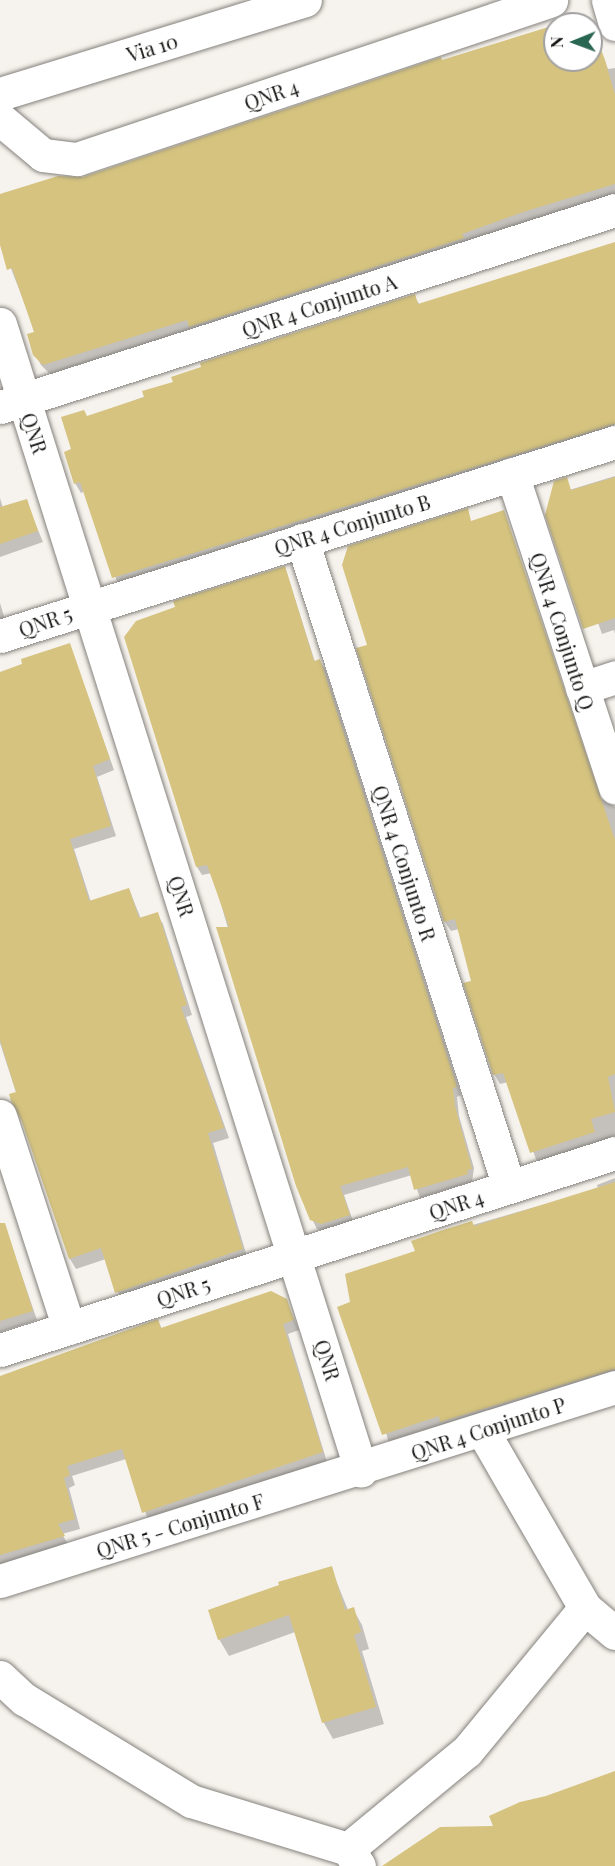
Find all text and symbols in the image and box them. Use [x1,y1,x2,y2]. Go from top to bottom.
north arrow [543,12,603,72]
street label: Via 10 [124,28,180,66]
text: N [546,36,567,48]
street label: QNR 4 [240,73,302,115]
street label: QNR 4 Conjunto A [238,268,400,342]
street label: QNR [17,409,53,457]
street label: QNR 4 Conjunto B [271,489,433,559]
street label: QNR 4 Conjunto Q [526,549,600,713]
street label: QNR 5 [15,601,75,641]
street label: QNR 4 Conjunto R [368,782,442,944]
street label: QNR [164,872,200,920]
street label: QNR 4 [425,1184,487,1224]
street label: QNR 5 [153,1271,213,1311]
street label: QNR [310,1337,346,1383]
street label: QNR 4 Conjunto P [407,1392,569,1464]
street label: QNR 5 - Conjunto F [93,1488,267,1562]

